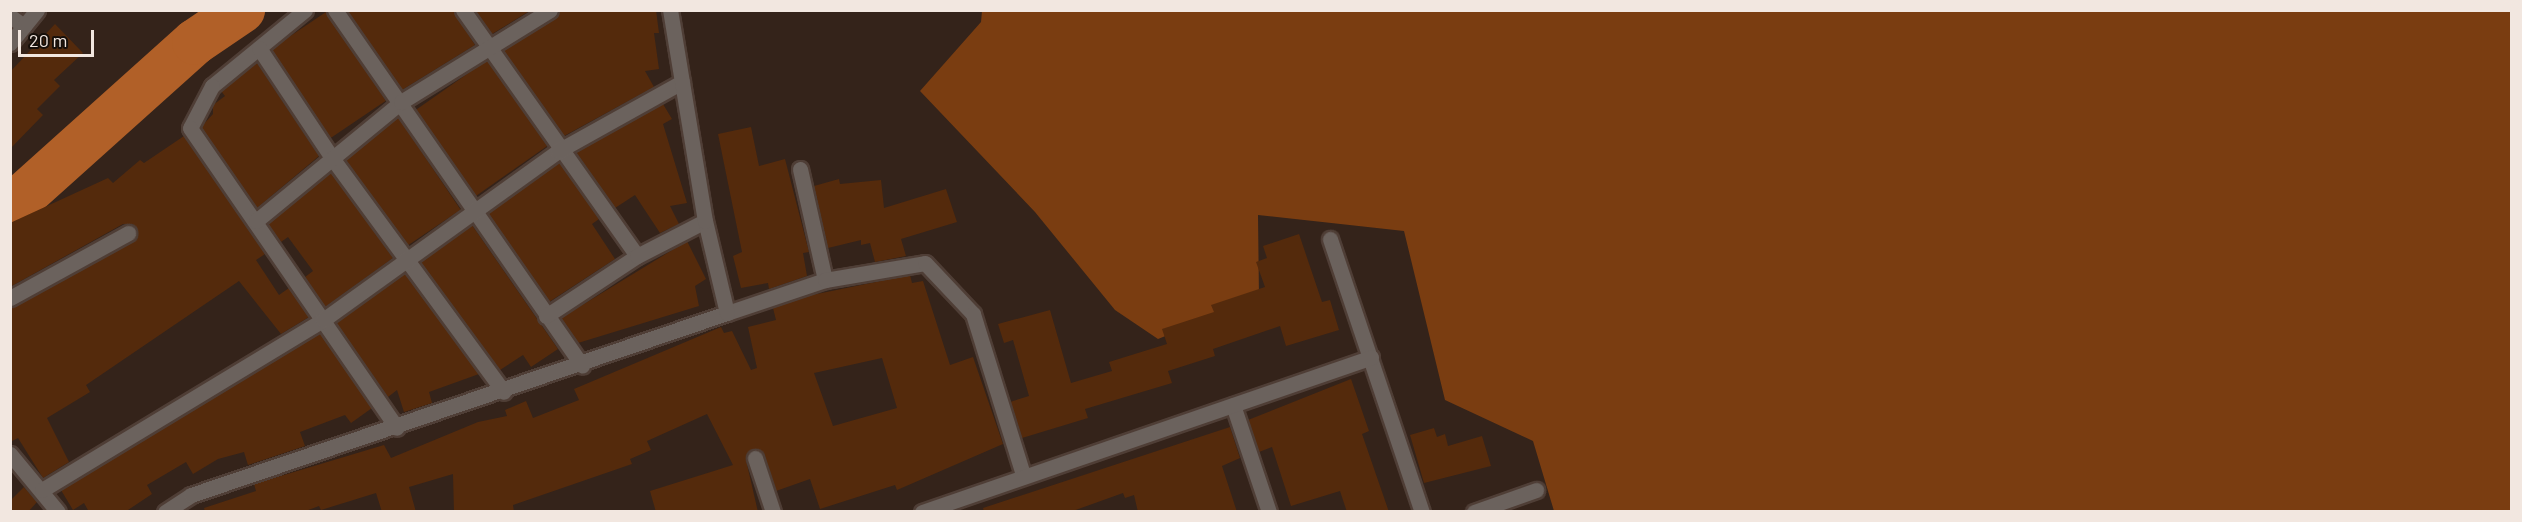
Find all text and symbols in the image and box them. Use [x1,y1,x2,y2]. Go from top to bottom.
scale bar [21,18,98,56]
text: 20 m [29,29,67,51]

